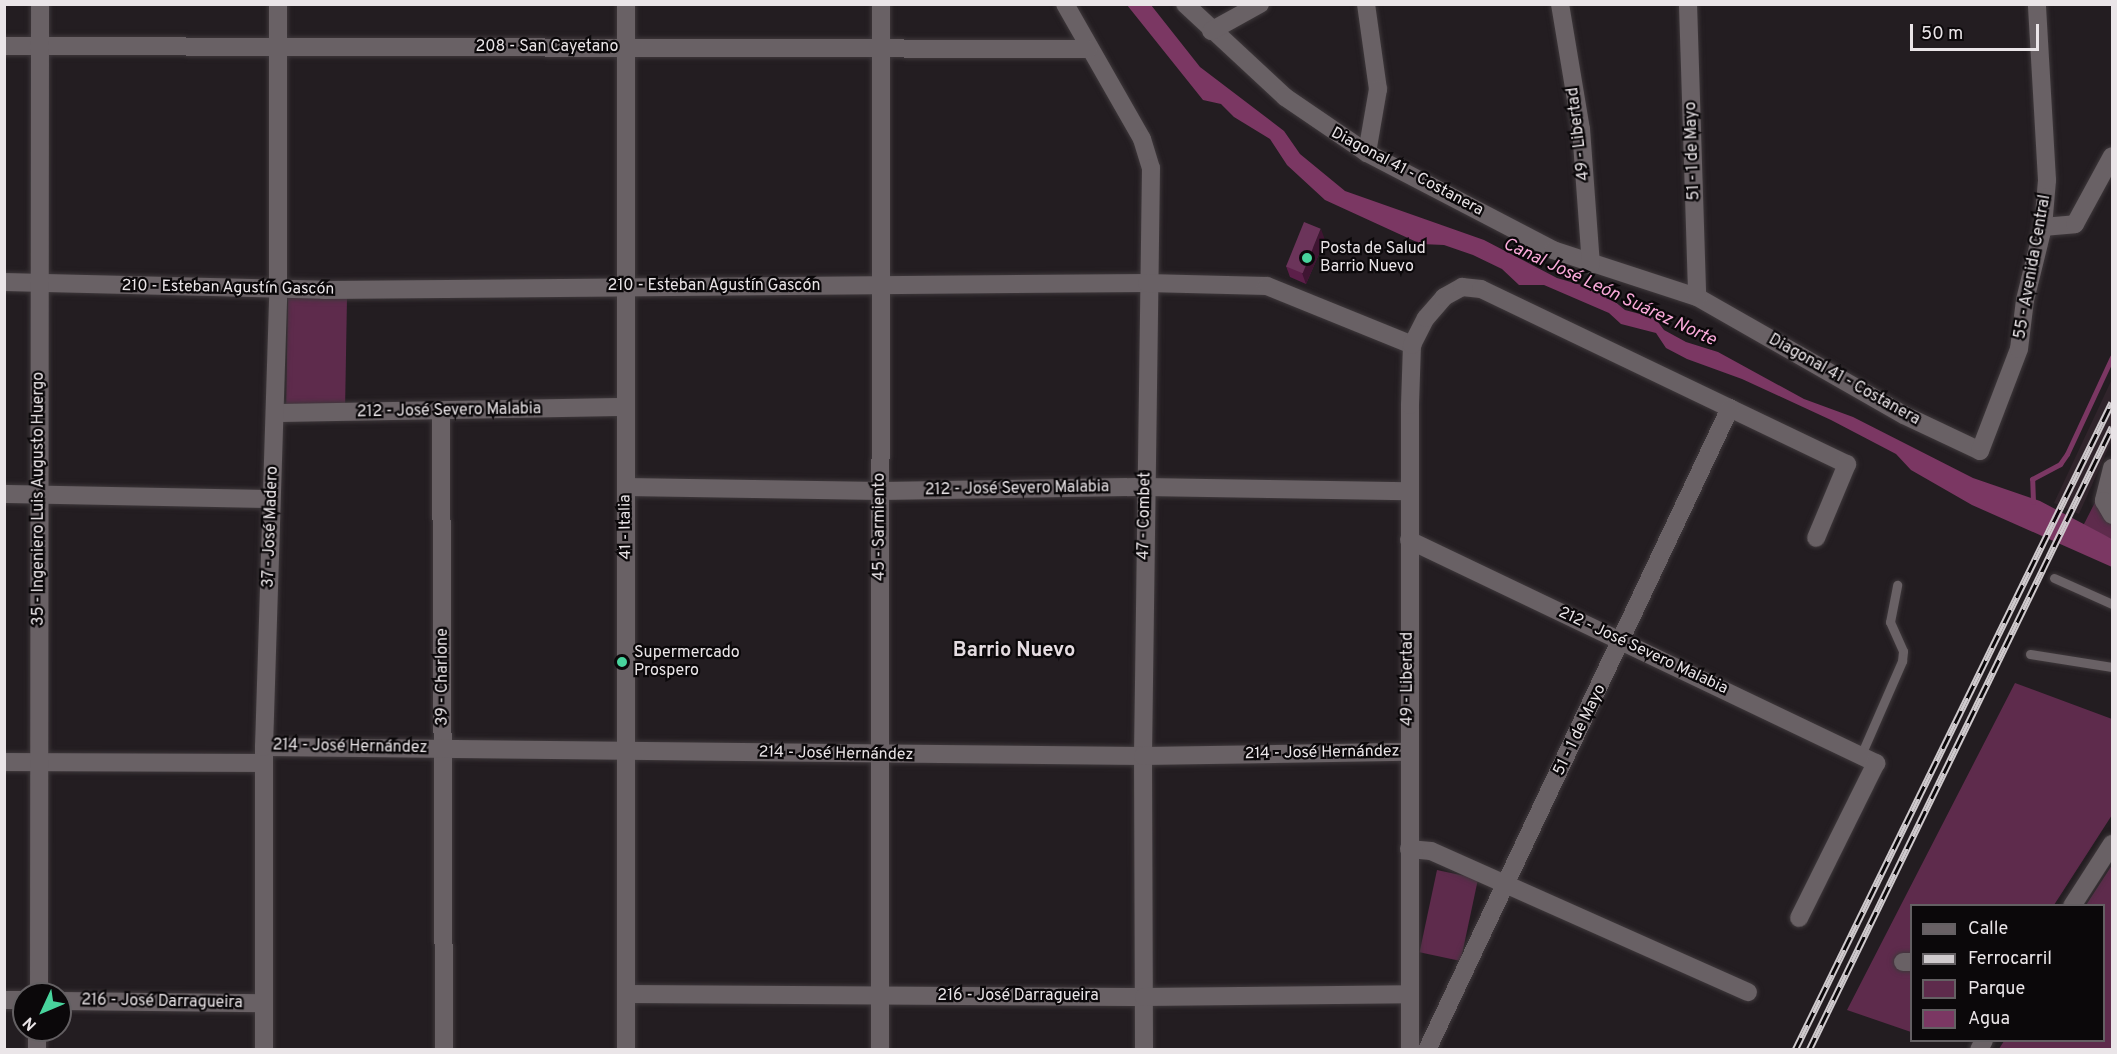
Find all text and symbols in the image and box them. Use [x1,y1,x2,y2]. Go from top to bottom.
scale bar [1913,12,2042,50]
text: 50 m [1921,23,1963,46]
street label: 208 - San Cayetano [476,37,618,57]
street label: 49 - Libertad [1564,86,1594,182]
street label: 51 - 1 de Mayo [1682,101,1704,201]
street label: Diagonal 41 - Costanera [1327,124,1487,220]
street label: 55 - Avenida Central [2011,193,2055,341]
water label: Canal José León Suárez Norte [1499,234,1719,352]
place label: Posta de Salud Barrio Nuevo [1320,239,1426,277]
marker: Posta de Salud Barrio Nuevo [1298,249,1316,267]
street label: 210 - Esteban Agustín Gascón [607,276,821,296]
street label: 210 - Esteban Agustín Gascón [121,277,335,299]
street label: Diagonal 41 - Costanera [1765,330,1923,430]
street label: 35 - Ingeniero Luis Augusto Huergo [29,372,49,626]
street label: 212 - José Severo Malabia [357,400,541,422]
street label: 37 - José Madero [259,465,283,589]
street label: 47 - Combet [1135,472,1155,560]
street label: 45 - Sarmiento [870,473,890,581]
street label: 212 - José Severo Malabia [925,478,1109,500]
street label: 41 - Italia [616,494,636,560]
street label: 212 - José Severo Malabia [1555,603,1731,699]
street label: 39 - Charlone [433,628,453,726]
street label: 49 - Libertad [1398,632,1418,726]
district label: Barrio Nuevo [953,639,1075,663]
place label: Supermercado Prospero [634,643,740,681]
marker: Supermercado Prospero [615,655,629,669]
street label: 51 - 1 de Mayo [1550,681,1610,779]
street label: 214 - José Hernández [272,736,428,758]
street label: 214 - José Hernández [1244,742,1400,764]
street label: 214 - José Hernández [758,743,914,765]
legend [1910,904,2105,1042]
text: Calle [1968,918,2008,941]
text: Ferrocarril [1968,948,2052,971]
text: Parque [1968,978,2025,1001]
north arrow [12,982,72,1042]
street label: 216 - José Darragueira [937,986,1099,1006]
street label: 216 - José Darragueira [81,991,243,1013]
text: Agua [1968,1008,2010,1031]
text: N [19,1012,42,1034]

